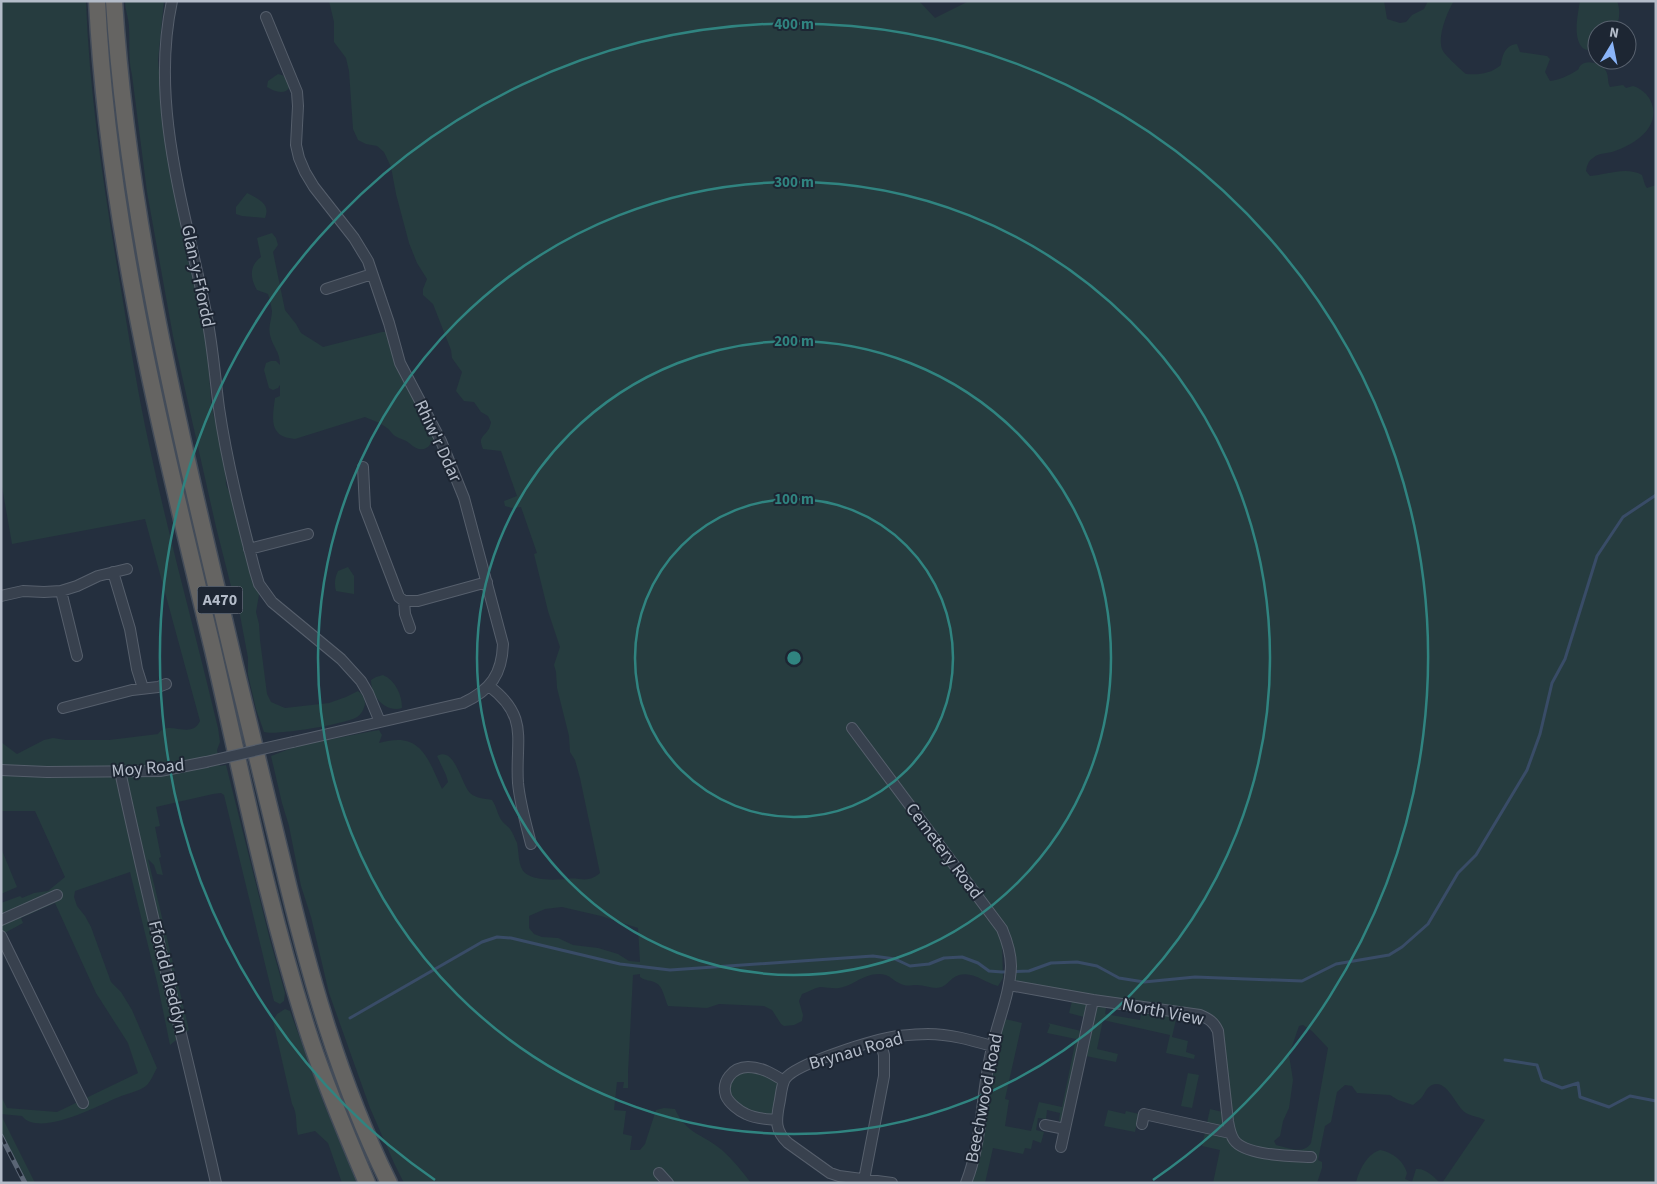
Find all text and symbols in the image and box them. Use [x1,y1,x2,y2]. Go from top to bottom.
text: 400 m [774,14,814,35]
north arrow [1587,20,1637,70]
text: N [1608,23,1620,44]
text: 300 m [774,172,814,193]
street label: Glan-y-Ffordd [175,223,221,329]
text: 200 m [774,331,814,352]
street label: Rhiw'r Ddar [408,396,468,487]
text: 100 m [774,489,814,510]
road number: A470 [198,586,242,614]
centre of rings [785,649,803,667]
street label: Moy Road [110,752,186,784]
street label: Cemetery Road [899,798,989,904]
street label: Ffordd Bleddyn [142,918,194,1036]
street label: North View [1120,992,1206,1032]
street label: Brynau Road [806,1026,906,1076]
street label: Beechwood Road [959,1031,1009,1165]

